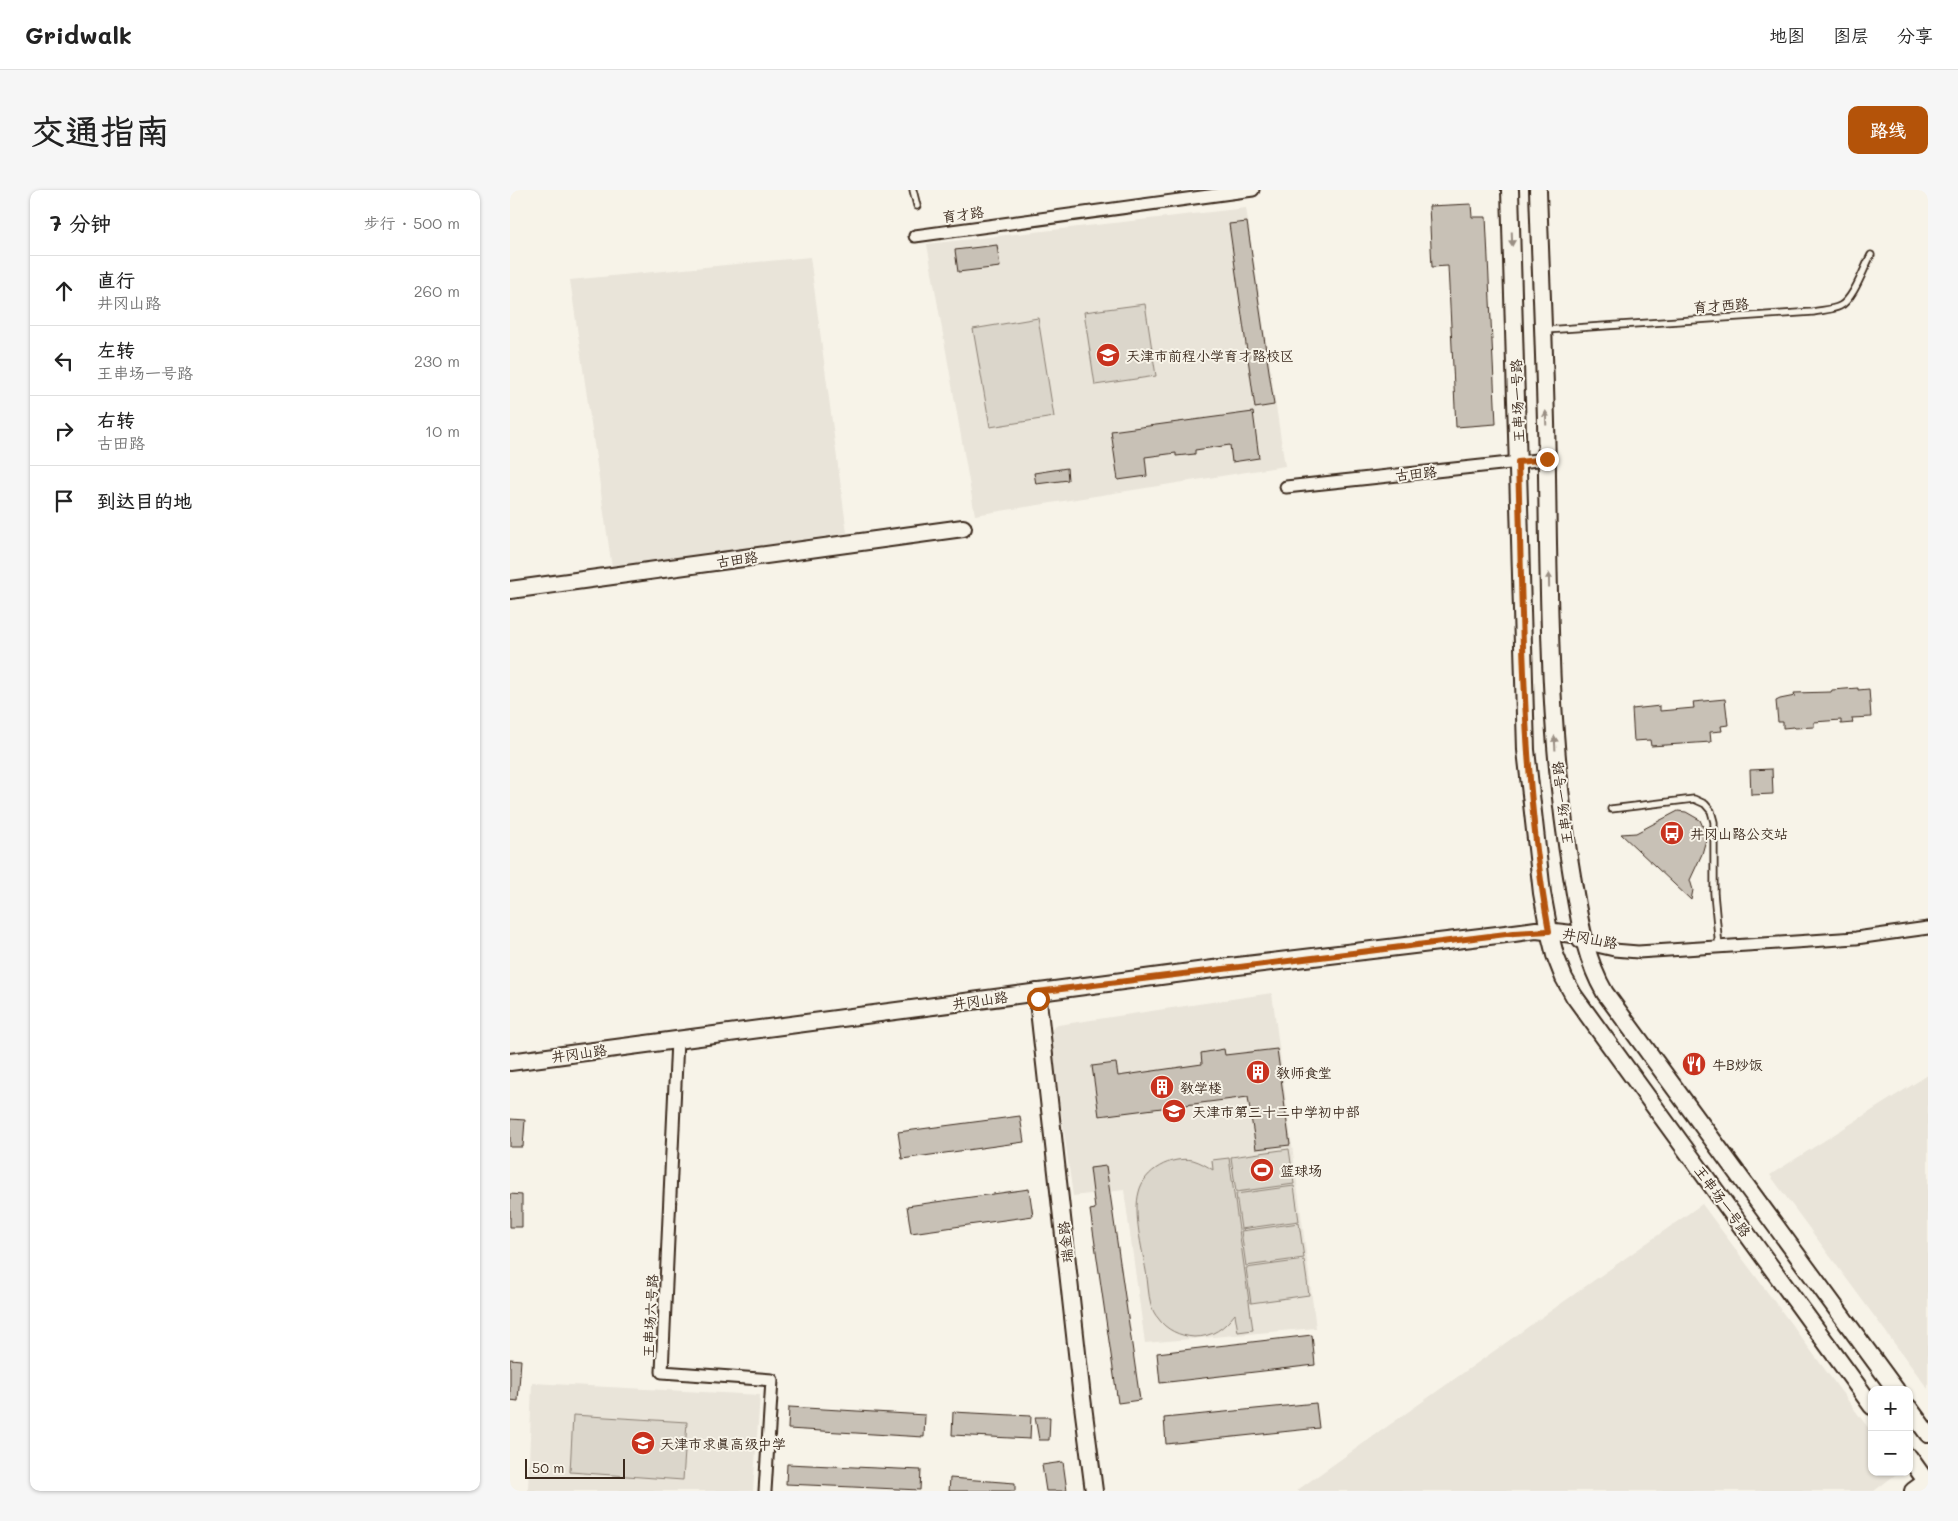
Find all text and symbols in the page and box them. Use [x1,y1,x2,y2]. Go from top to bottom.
text: Gridwalk [25,19,132,50]
text: 地图 [1769,23,1805,47]
text: 图层 [1833,23,1869,47]
text: 分享 [1897,23,1933,47]
button: 路线 [1848,106,1928,154]
text: 交通指南 [30,107,170,153]
street label: 育才路 [941,202,985,226]
text: 7 分钟 [50,209,111,236]
text: 步行 · 500 m [364,212,460,233]
one-way arrow [1508,231,1516,247]
text: 直行 [97,267,135,292]
icon: ahead [50,277,78,305]
text: 260 m [414,280,460,301]
text: 井冈山路 [97,292,161,313]
street label: 育才西路 [1692,294,1750,316]
text: 左转 [97,337,135,362]
school or university icon: 天津市前程小学育才路校区 [1095,342,1121,368]
place label: 天津市前程小学育才路校区 [1126,346,1294,365]
icon: left [50,347,78,375]
text: 230 m [414,350,460,371]
street label: 王串场一号路 [1506,359,1528,443]
text: 王串场一号路 [97,362,193,383]
text: 右转 [97,407,135,432]
one-way arrow [1541,410,1549,426]
icon: right [50,417,78,445]
text: 10 m [425,420,460,441]
text: 古田路 [97,432,145,453]
route end [1536,448,1559,471]
street label: 古田路 [1394,461,1438,485]
icon: arrive [50,487,78,515]
text: 到达目的地 [97,488,192,513]
street label: 古田路 [715,547,759,571]
one-way arrow [1544,572,1552,588]
one-way arrow [1551,734,1559,750]
street label: 王串场一号路 [1547,760,1577,846]
bus stop icon: 井冈山路公交站 [1659,820,1685,846]
place label: 井冈山路公交站 [1690,824,1788,843]
street label: 井冈山路 [1561,923,1619,953]
street label: 井冈山路 [951,987,1009,1013]
route start [1027,988,1050,1011]
street label: 井冈山路 [550,1040,608,1066]
restaurant icon: 牛B炒饭 [1681,1051,1707,1077]
place label: 牛B炒饭 [1712,1055,1763,1074]
building icon: 教师食堂 [1245,1059,1271,1085]
place label: 教师食堂 [1276,1063,1332,1082]
building icon: 教学楼 [1149,1074,1175,1100]
place label: 教学楼 [1180,1078,1222,1097]
school or university icon: 天津市第三十二中学初中部 [1161,1098,1187,1124]
place label: 天津市第三十二中学初中部 [1192,1102,1360,1121]
sports icon: 篮球场 [1249,1157,1275,1183]
place label: 篮球场 [1280,1161,1322,1180]
street label: 王串场一号路 [1691,1161,1755,1241]
street label: 瑞金路 [1053,1220,1077,1265]
street label: 王串场六号路 [638,1274,662,1358]
map controls [1868,1386,1913,1476]
button: + [1868,1386,1913,1431]
school or university icon: 天津市求真高级中学 [630,1430,656,1456]
button: − [1868,1431,1913,1476]
place label: 天津市求真高级中学 [660,1434,786,1453]
scale bar [525,1456,625,1479]
text: 50 m [532,1458,564,1477]

